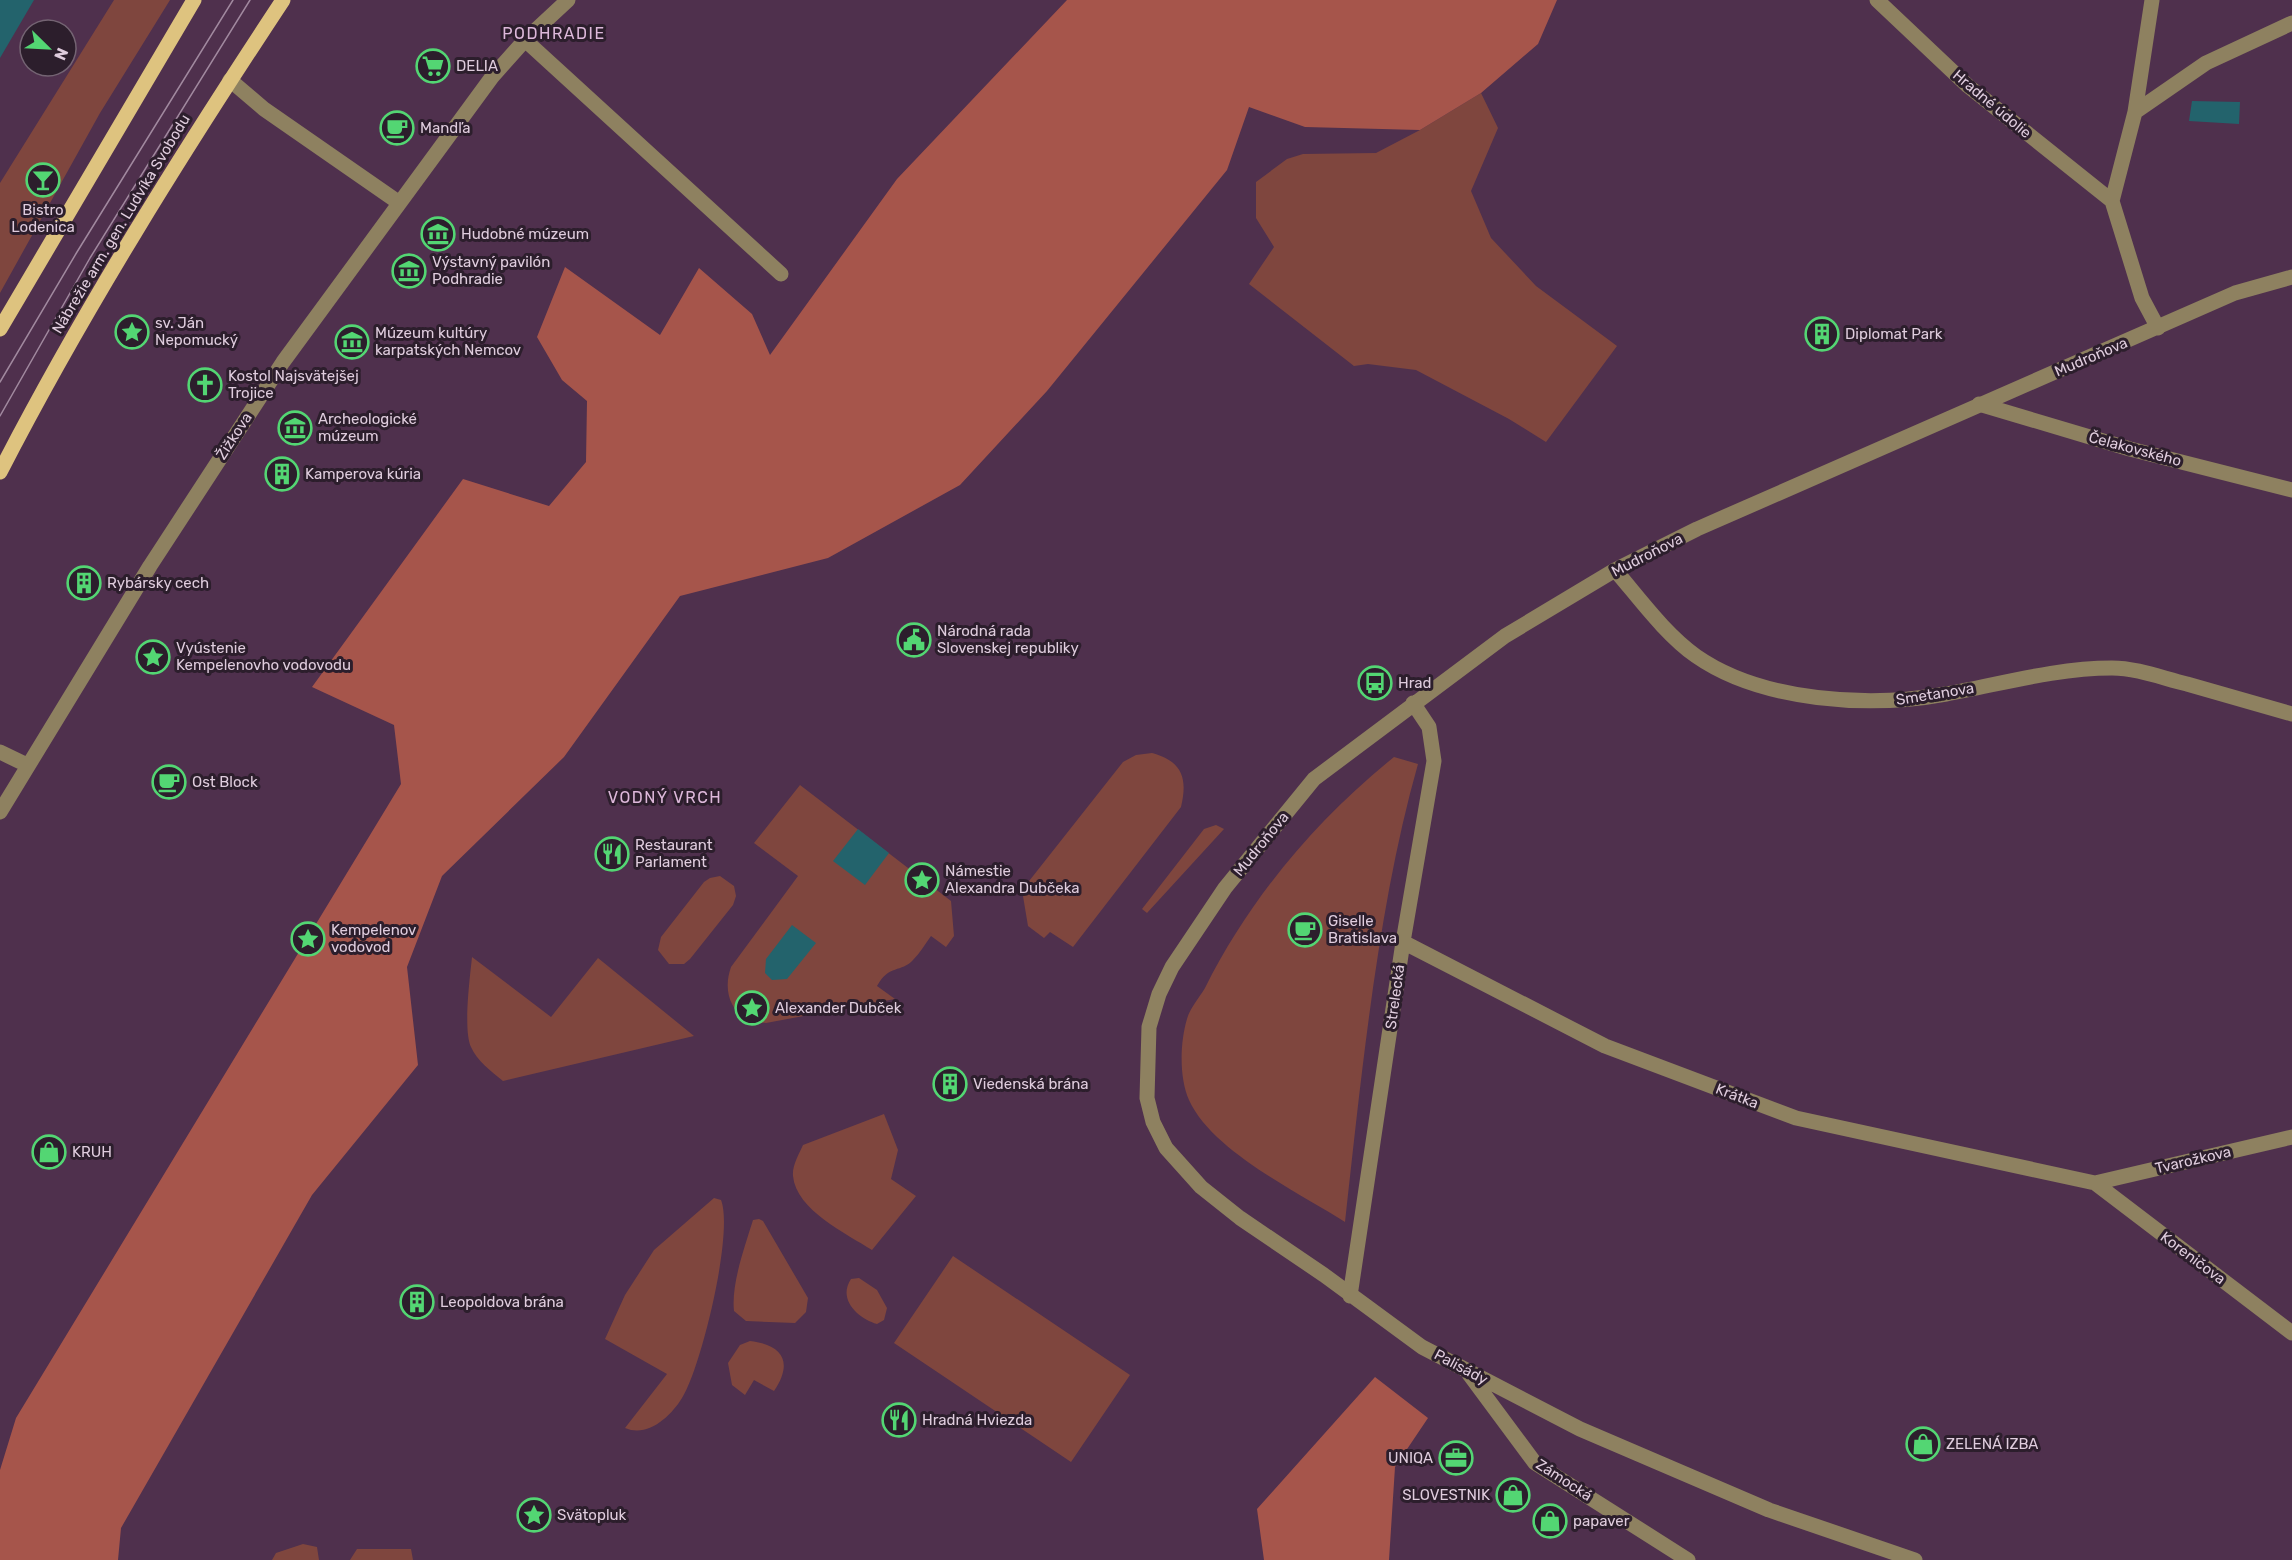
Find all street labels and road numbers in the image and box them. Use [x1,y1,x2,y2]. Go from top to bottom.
street label: Hradné údolie [1949,66,2035,142]
street label: Nábrežie arm. gen. Ludvíka Svobodu [48,111,194,337]
street label: Mudroňova [2052,334,2130,380]
street label: Žižkova [212,409,256,463]
street label: Čelakovského [2087,428,2183,470]
street label: Mudroňova [1608,529,1686,581]
street label: Smetanova [1895,679,1975,709]
street label: Mudroňova [1230,808,1292,880]
street label: Strelecká [1382,963,1408,1031]
street label: Krátka [1713,1080,1761,1112]
street label: Tvarožkova [2153,1143,2233,1177]
street label: Koreničova [2157,1228,2229,1288]
street label: Palisády [1431,1345,1491,1389]
street label: Zámocká [1533,1455,1595,1505]

